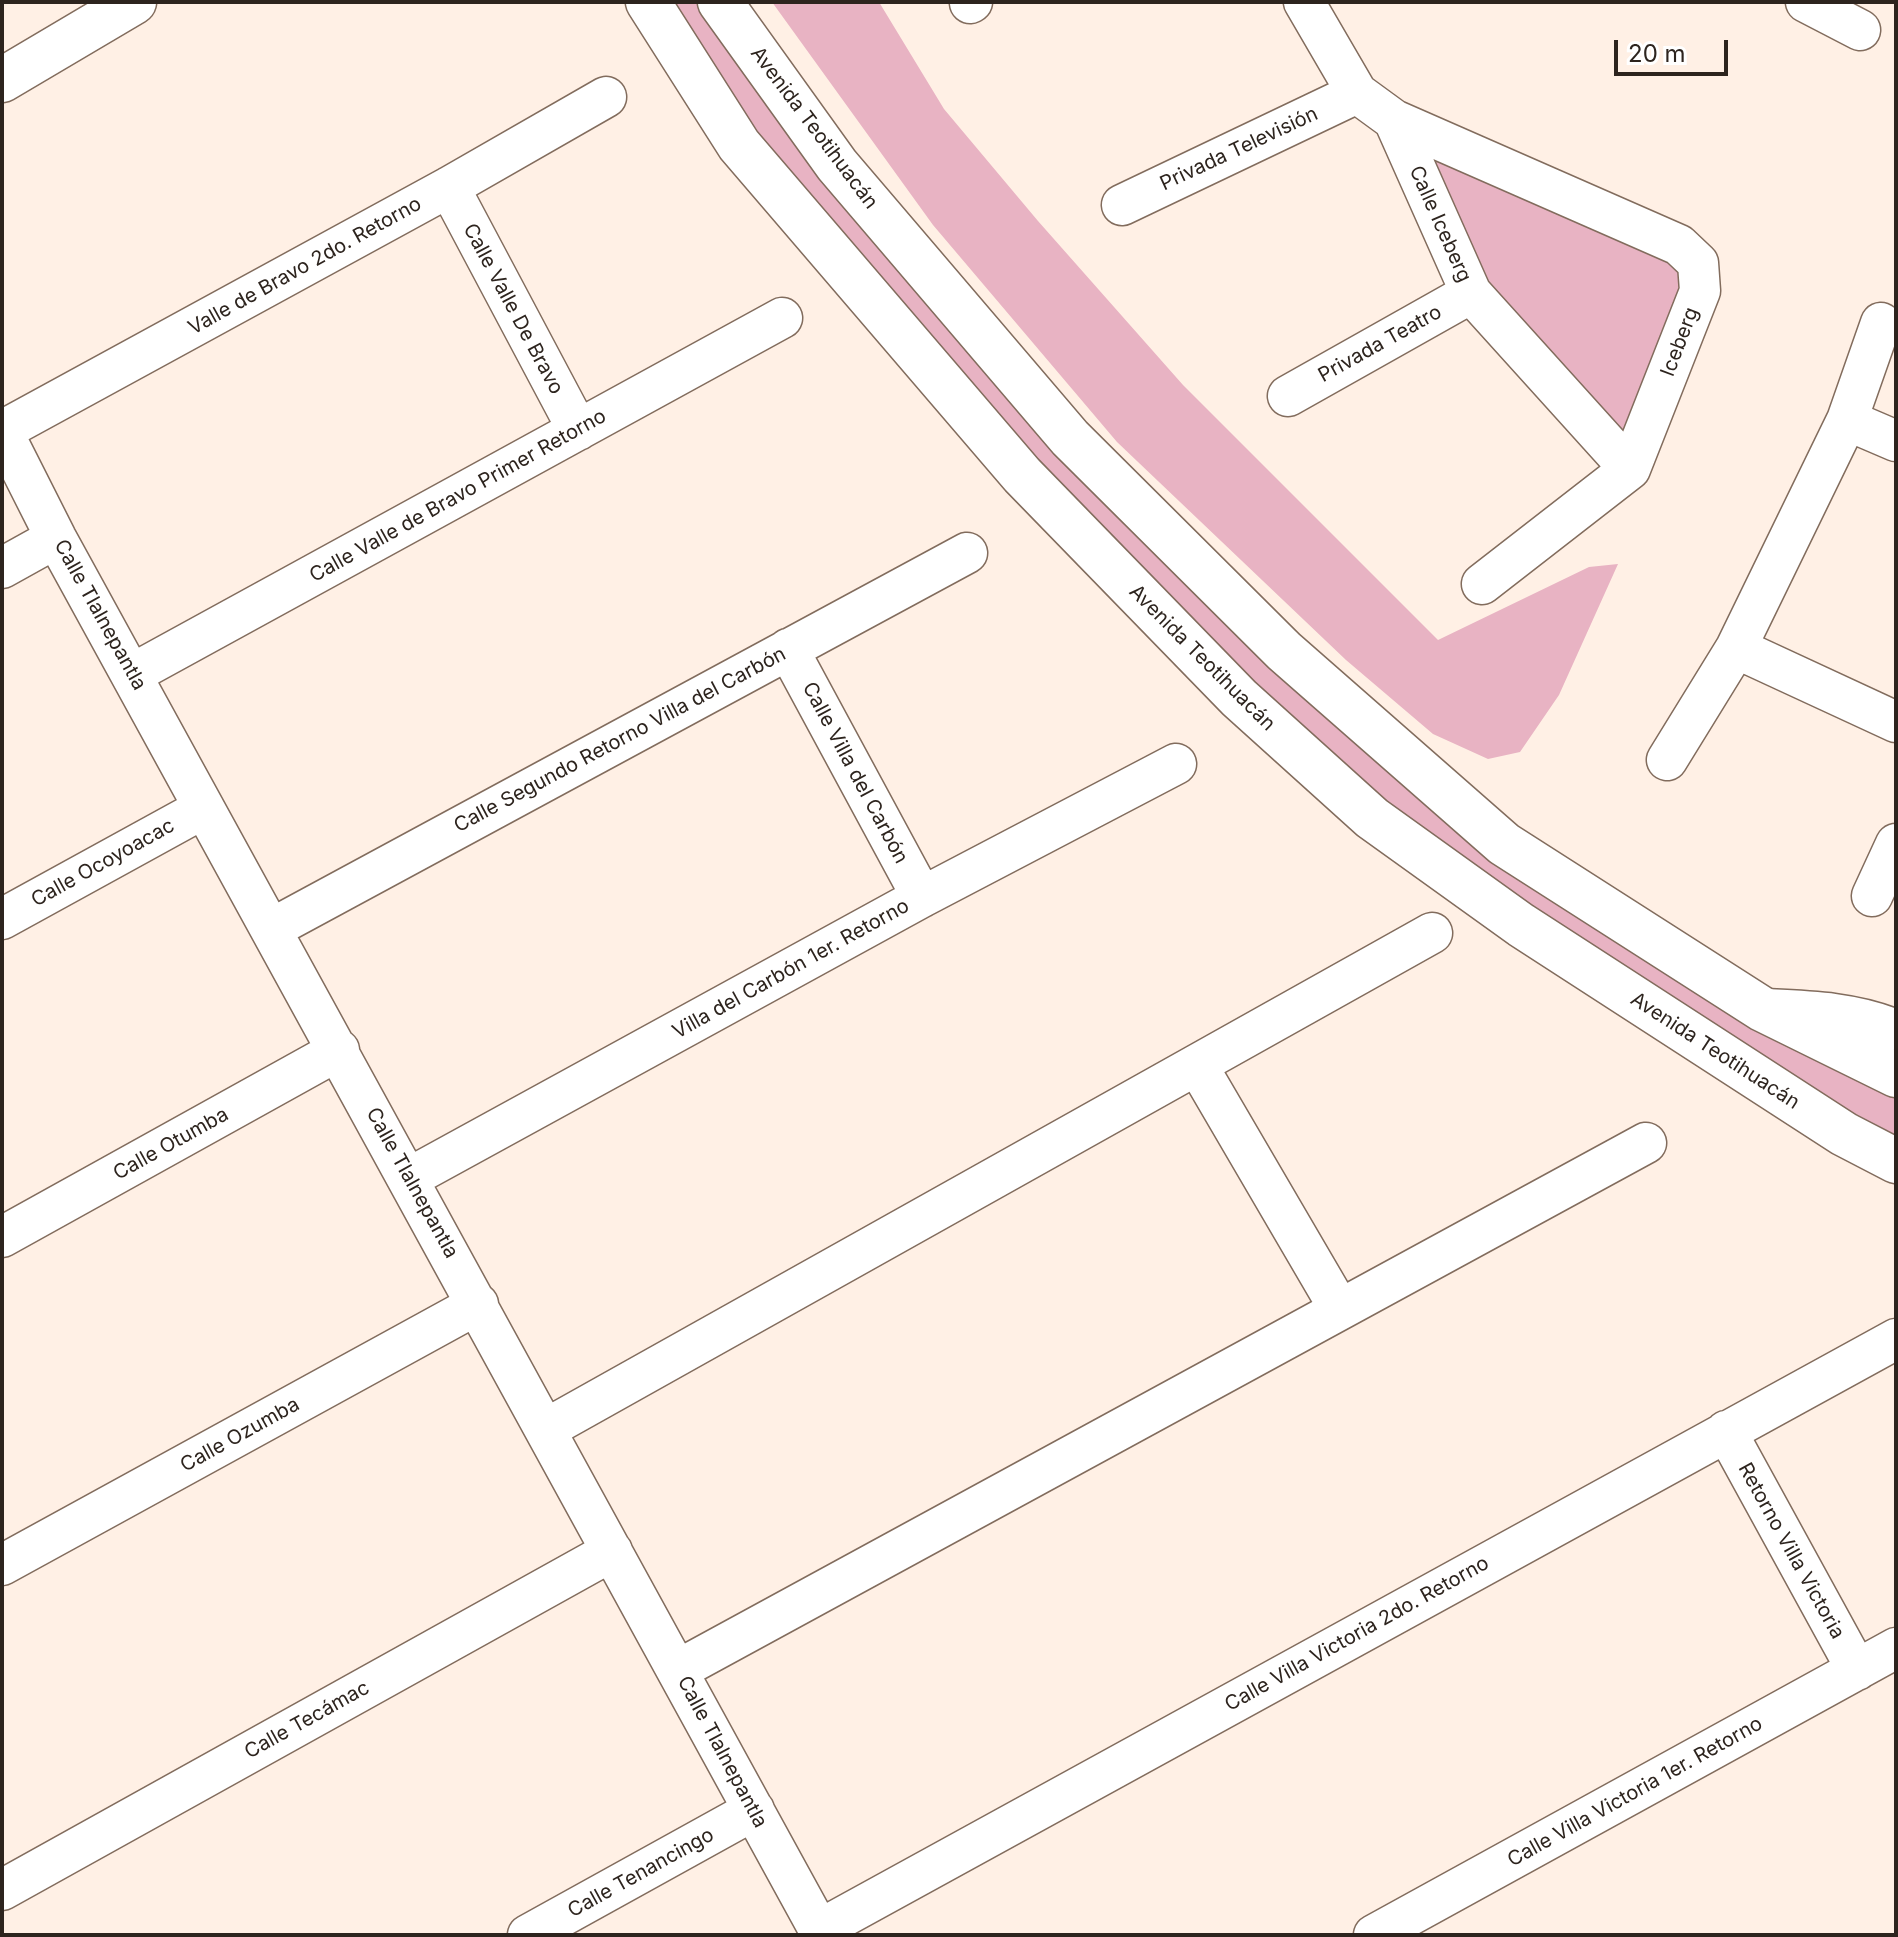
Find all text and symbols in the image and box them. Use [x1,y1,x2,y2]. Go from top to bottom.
scale bar [1618,24,1732,74]
text: 20 m [1628,39,1686,68]
street label: Avenida Teotihuacán [745,42,883,214]
street label: Privada Televisión [1156,102,1322,196]
street label: Calle Iceberg [1404,162,1476,286]
street label: Valle de Bravo 2do. Retorno [184,192,426,340]
street label: Calle Valle De Bravo [458,220,568,398]
street label: Privada Teatro [1314,300,1446,388]
street label: Iceberg [1656,304,1704,380]
street label: Calle Valle de Bravo Primer Retorno [306,404,610,588]
street label: Calle Tlalnepantla [49,536,151,694]
street label: Avenida Teotihuacán [1124,580,1280,736]
street label: Calle Segundo Retorno Villa del Carbón [450,642,790,838]
street label: Calle Villa del Carbón [797,678,913,868]
street label: Calle Ocoyoacac [27,814,179,912]
street label: Villa del Carbón 1er. Retorno [669,894,913,1044]
street label: Avenida Teotihuacán [1626,987,1804,1115]
street label: Calle Otumba [109,1103,233,1185]
street label: Calle Tlalnepantla [361,1104,463,1262]
street label: Calle Ozumba [176,1392,304,1478]
street label: Retorno Villa Victoria [1733,1459,1849,1643]
street label: Calle Villa Victoria 2do. Retorno [1221,1551,1493,1717]
street label: Calle Tlalnepantla [672,1672,772,1832]
street label: Calle Tecámac [240,1676,374,1764]
street label: Calle Villa Victoria 1er. Retorno [1503,1712,1767,1872]
street label: Calle Tenancingo [564,1823,718,1923]

